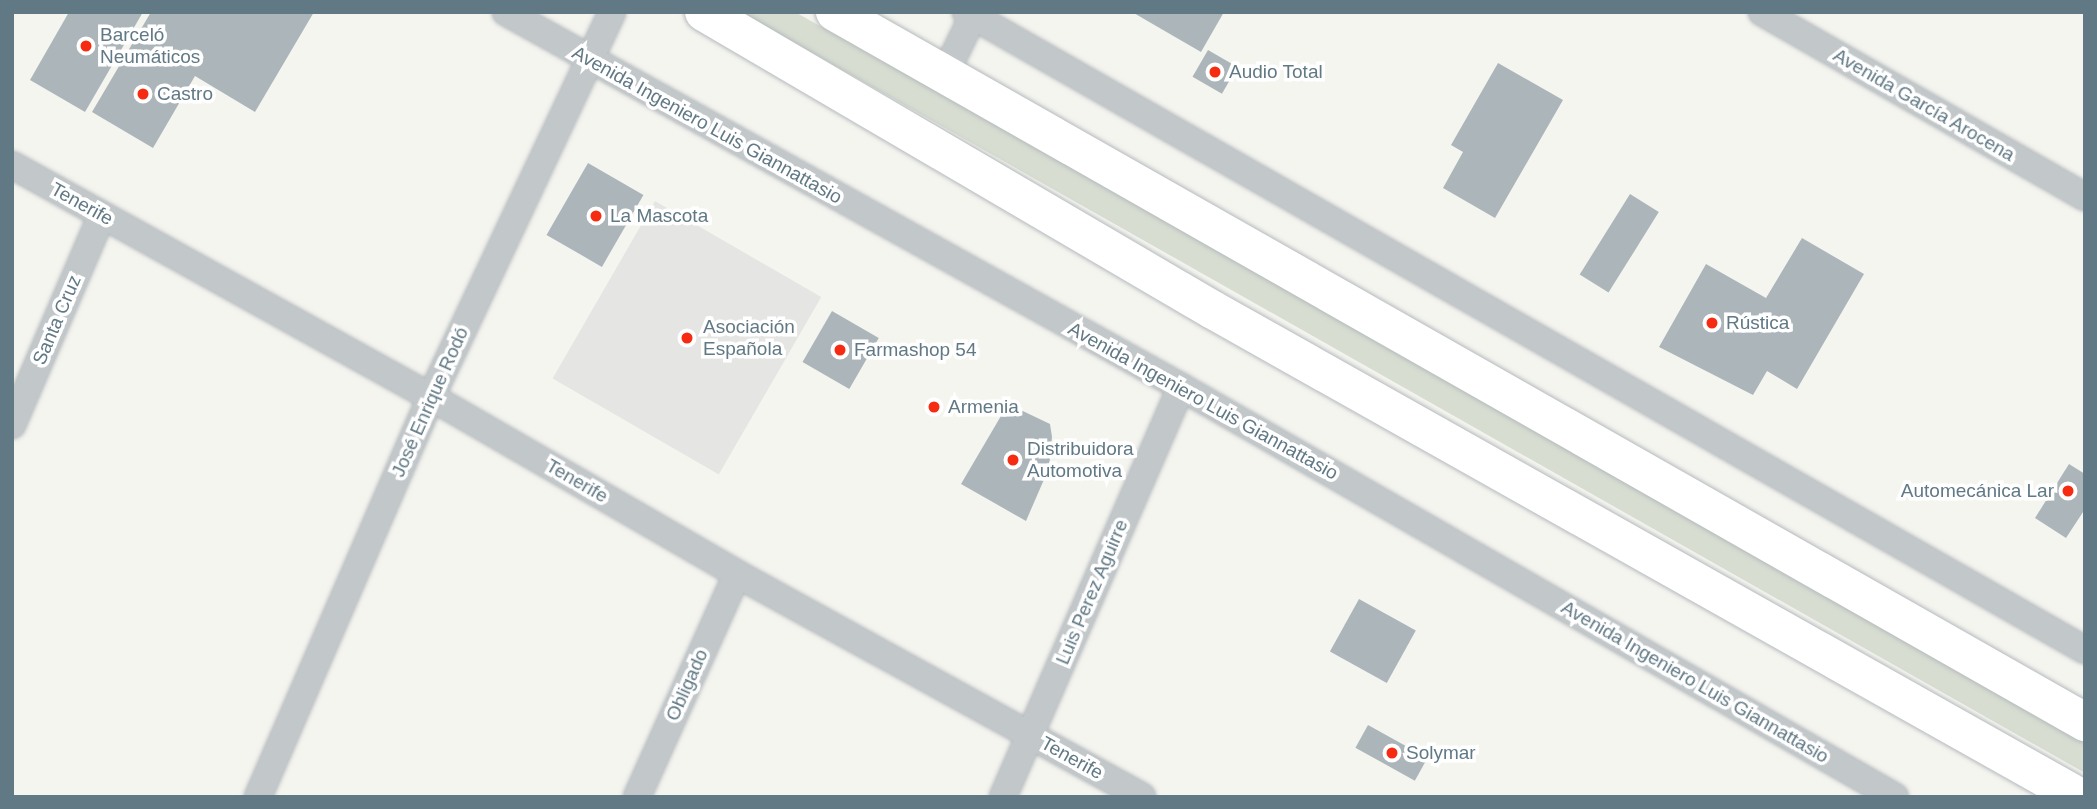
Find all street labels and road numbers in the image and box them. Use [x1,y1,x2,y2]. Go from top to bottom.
street label: Avenida Ingeniero Luis Giannattasio [568,41,846,209]
street label: Avenida García Arocena [1829,43,2019,167]
street label: Tenerife [47,178,117,230]
street label: Santa Cruz [28,272,86,368]
street label: Avenida Ingeniero Luis Giannattasio [1064,317,1342,485]
street label: José Enrique Rodó [387,324,473,480]
street label: Tenerife [542,454,612,508]
street label: Luis Perez Aguirre [1051,516,1133,668]
street label: Avenida Ingeniero Luis Giannattasio [1557,596,1833,768]
street label: Obligado [661,646,713,724]
street label: Tenerife [1037,732,1107,784]

